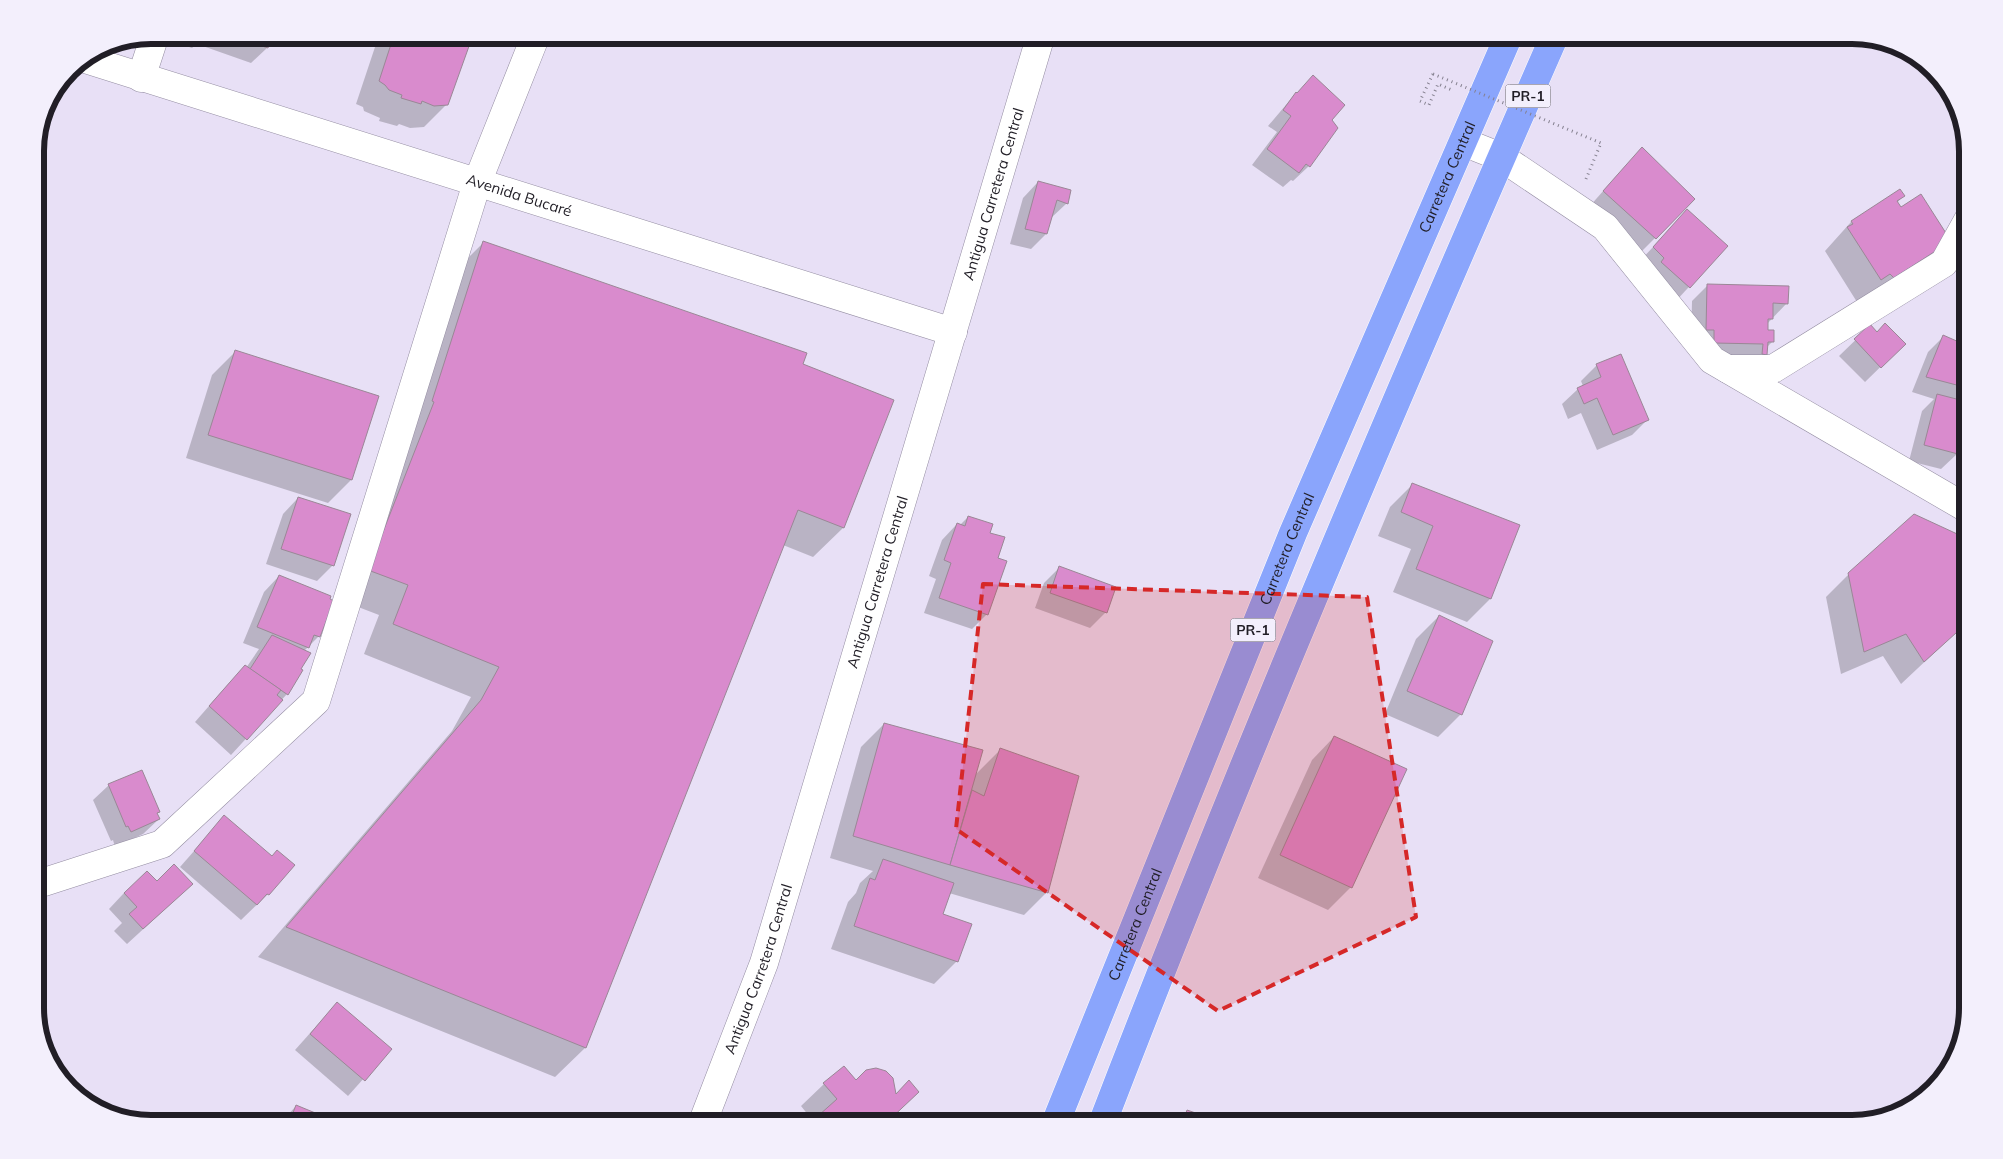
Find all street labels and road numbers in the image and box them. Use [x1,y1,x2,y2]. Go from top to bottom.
road number: PR-1 [1506,84,1550,108]
street label: Antigua Carretera Central [958,105,1028,282]
street label: Carretera Central [1414,118,1479,236]
street label: Avenida Bucaré [464,170,574,221]
street label: Carretera Central [1255,490,1318,608]
street label: Antigua Carretera Central [843,494,912,670]
road number: PR-1 [1230,618,1276,642]
street label: Carretera Central [1104,865,1166,983]
street label: Antigua Carretera Central [720,882,796,1057]

